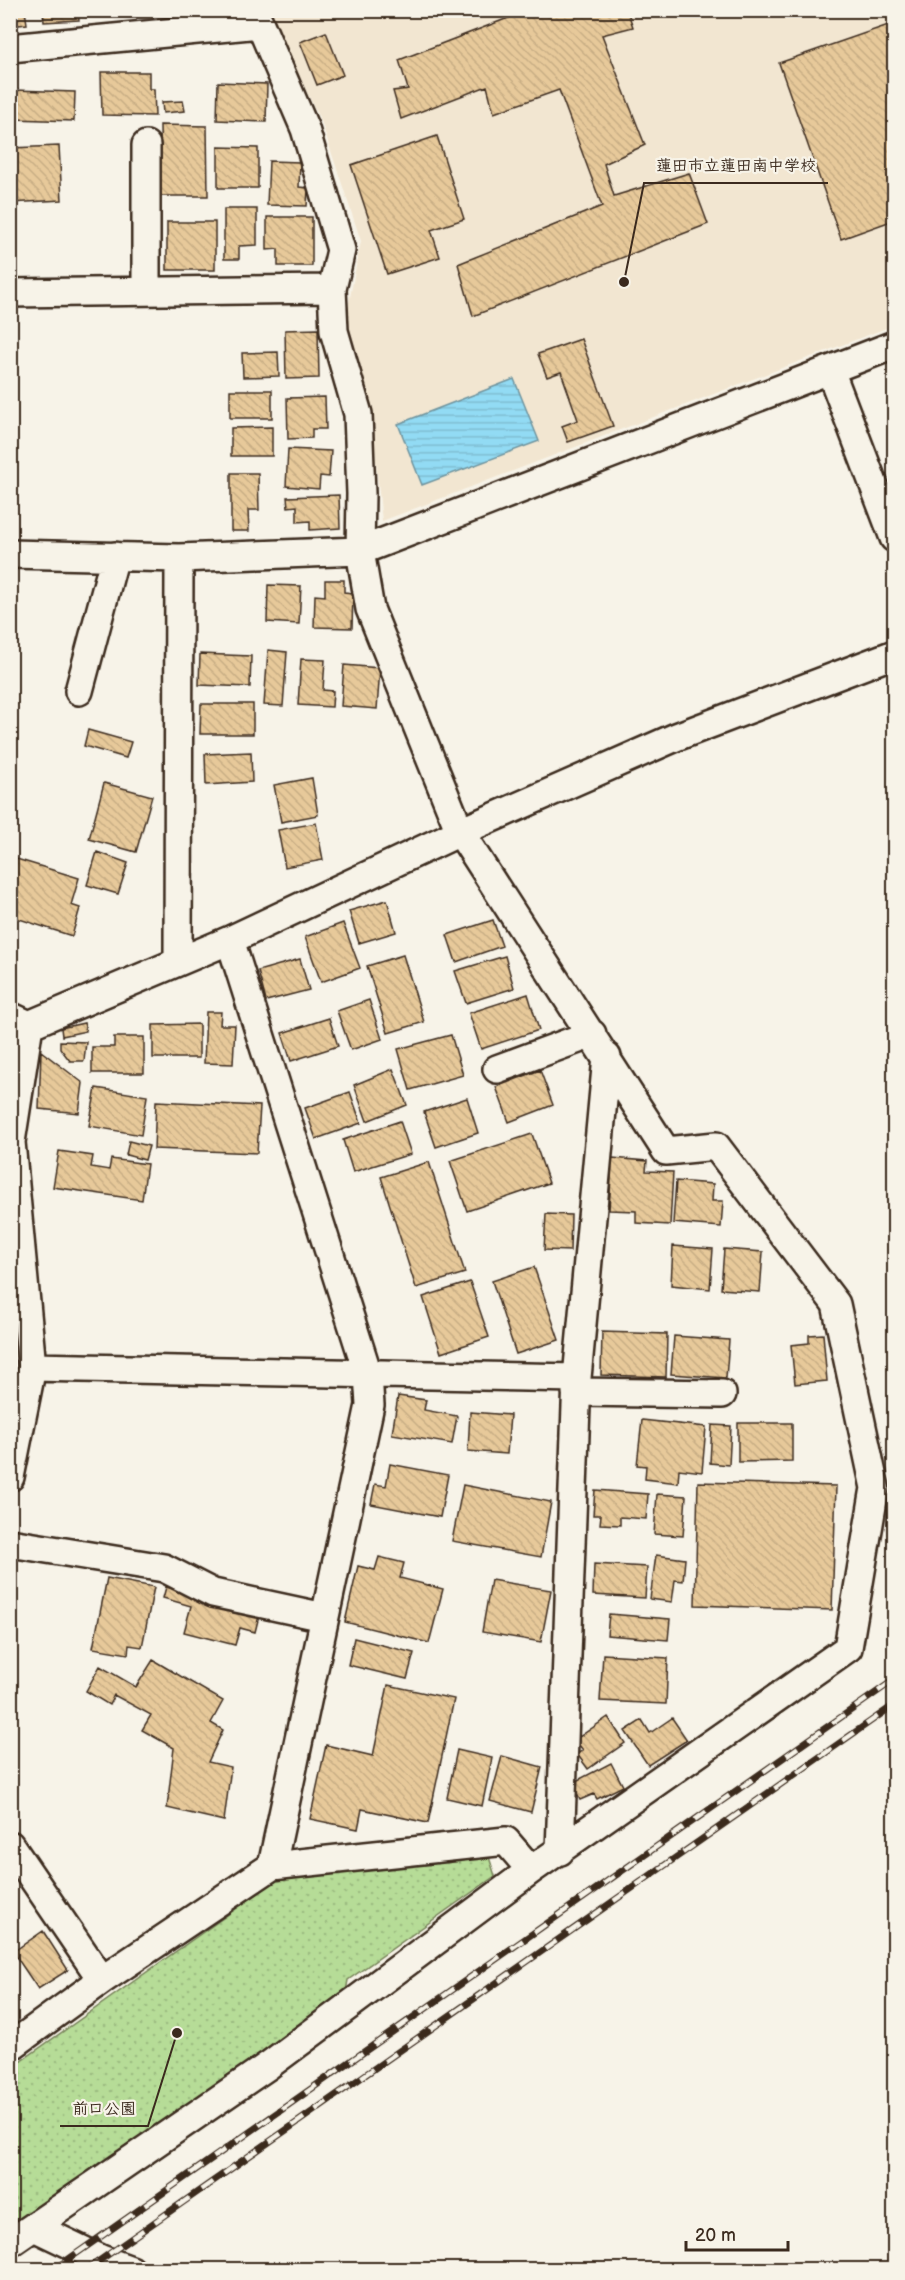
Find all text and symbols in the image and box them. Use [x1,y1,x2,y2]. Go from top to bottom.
callout: 蓮田市立蓮田南中学校 [644,149,828,183]
text: 蓮田市立蓮田南中学校 [656,157,816,176]
callout: 前口公園 [60,2092,148,2126]
text: 前口公園 [72,2100,136,2119]
scale bar [686,2214,788,2252]
text: 20 m [695,2225,736,2246]

